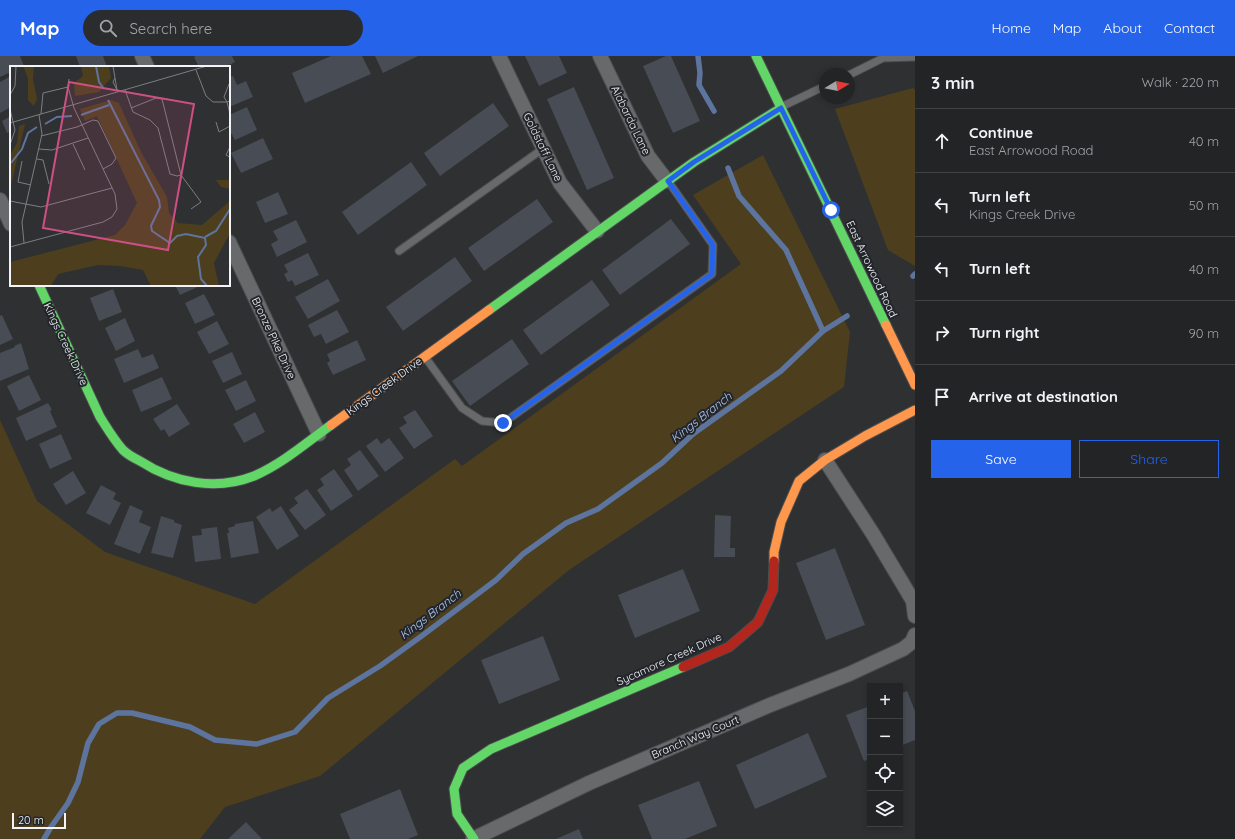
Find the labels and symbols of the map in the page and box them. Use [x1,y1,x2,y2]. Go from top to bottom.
inset map [10,66,230,286]
north arrow [819,68,855,104]
street label: Alabarda Lane [608,83,654,157]
street label: Goldstaff Lane [520,110,566,184]
route start [822,201,840,219]
street label: East Arrowood Road [843,218,901,320]
street label: Bronze Pike Drive [249,295,299,381]
street label: Kings Creek Drive [41,300,91,388]
street label: Kings Creek Drive [343,354,425,418]
water label: Kings Branch [667,388,735,446]
route end [494,414,512,432]
water label: Kings Branch [396,586,464,642]
street label: Sycamore Creek Drive [614,630,724,688]
street label: Branch Way Court [649,712,741,762]
scale bar [12,811,66,830]

